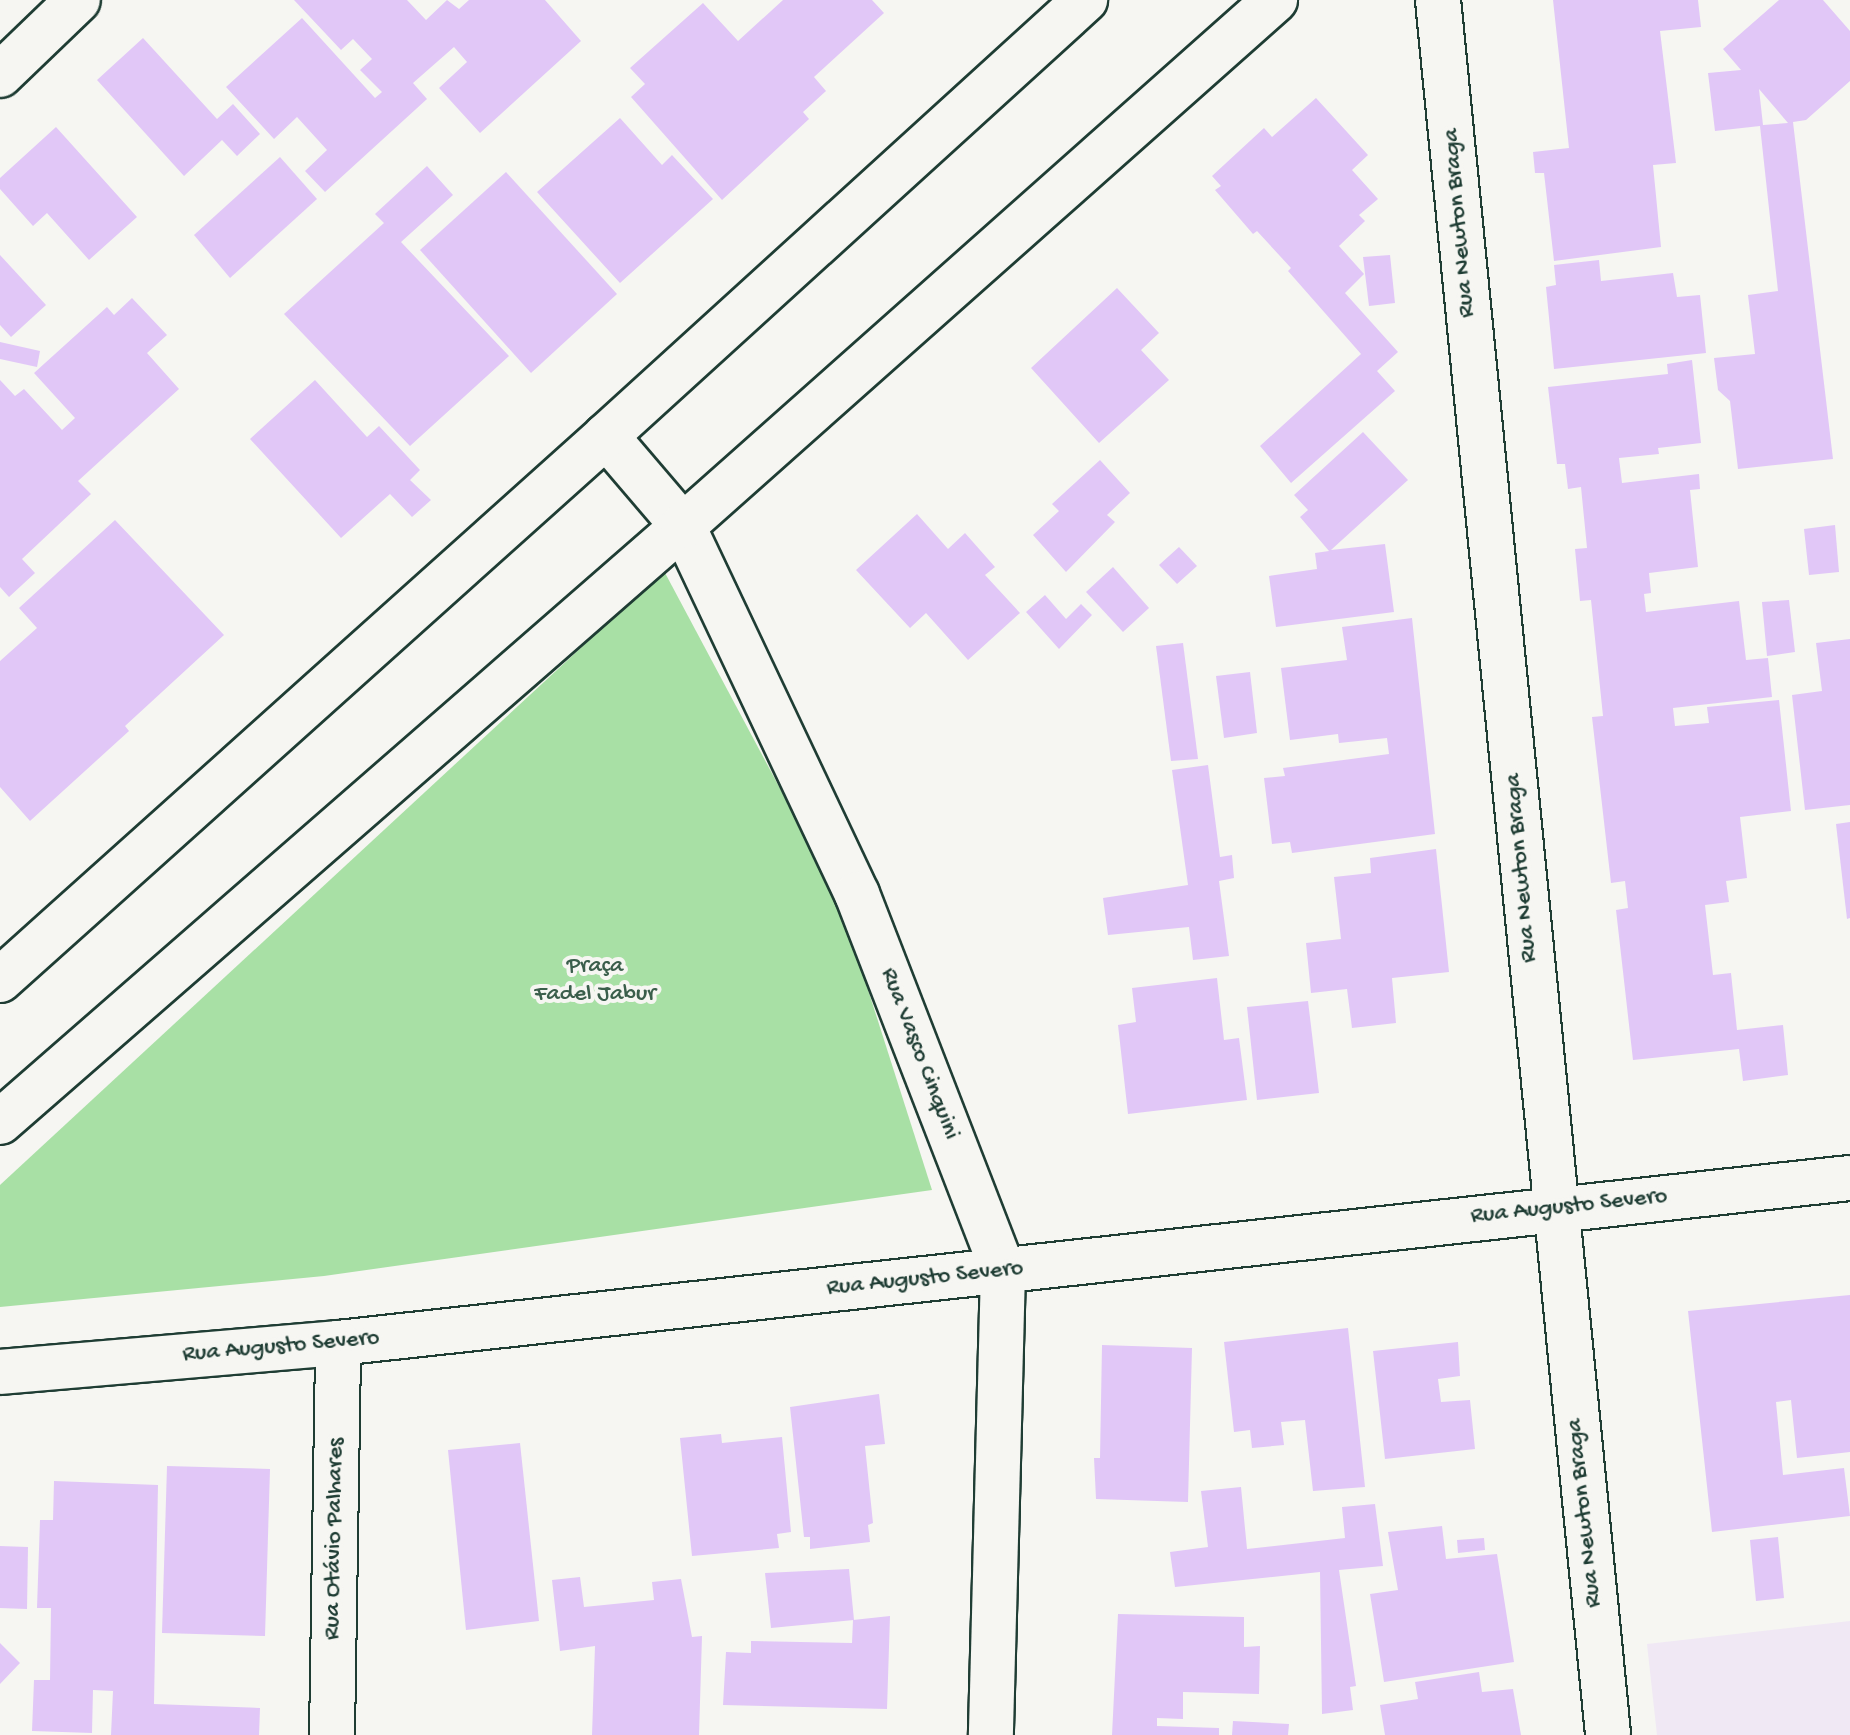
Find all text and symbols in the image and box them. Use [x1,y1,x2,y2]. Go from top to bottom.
street label: Rua Newton Braga [1437,127,1483,319]
street label: Rua Newton Braga [1499,772,1545,964]
park label: Praça Fadel Jabur [534,953,656,1009]
street label: Rua Vasco Cinquini [873,964,965,1144]
street label: Rua Augusto Severo [1469,1182,1669,1232]
street label: Rua Augusto Severo [825,1254,1025,1304]
street label: Rua Augusto Severo [181,1324,381,1370]
street label: Rua Newton Braga [1561,1417,1609,1609]
street label: Rua Otávio Palhares [319,1438,351,1640]

